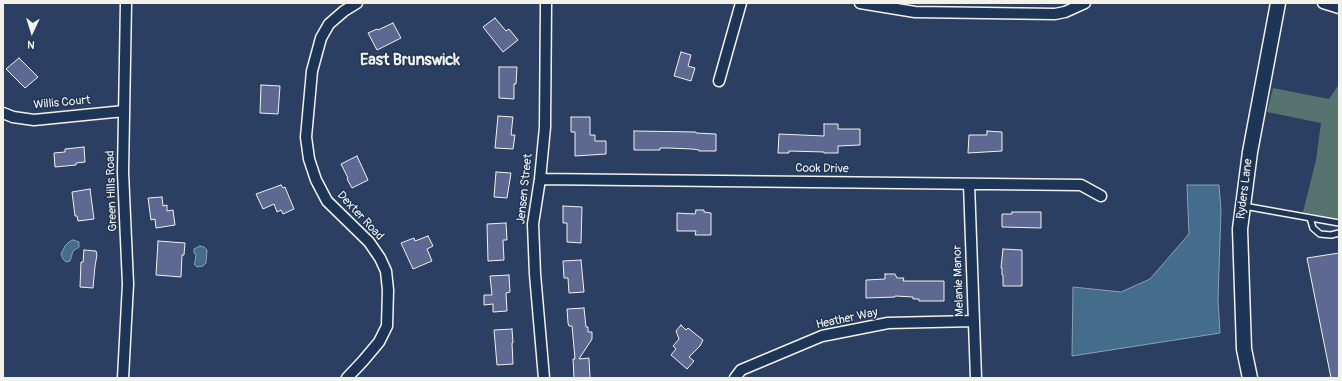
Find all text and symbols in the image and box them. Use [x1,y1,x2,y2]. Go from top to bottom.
north arrow [12,12,52,52]
text: N [27,38,35,51]
district label: East Brunswick [360,51,460,71]
street label: Willis Court [33,93,91,113]
street label: Green Hills Road [103,150,121,232]
street label: Jensen Street [514,153,536,225]
street label: Ryders Lane [1234,158,1256,220]
street label: Cook Drive [795,161,849,177]
street label: Dexter Road [334,188,386,244]
street label: Melanie Manor [951,245,967,317]
street label: Heather Way [815,305,879,333]

